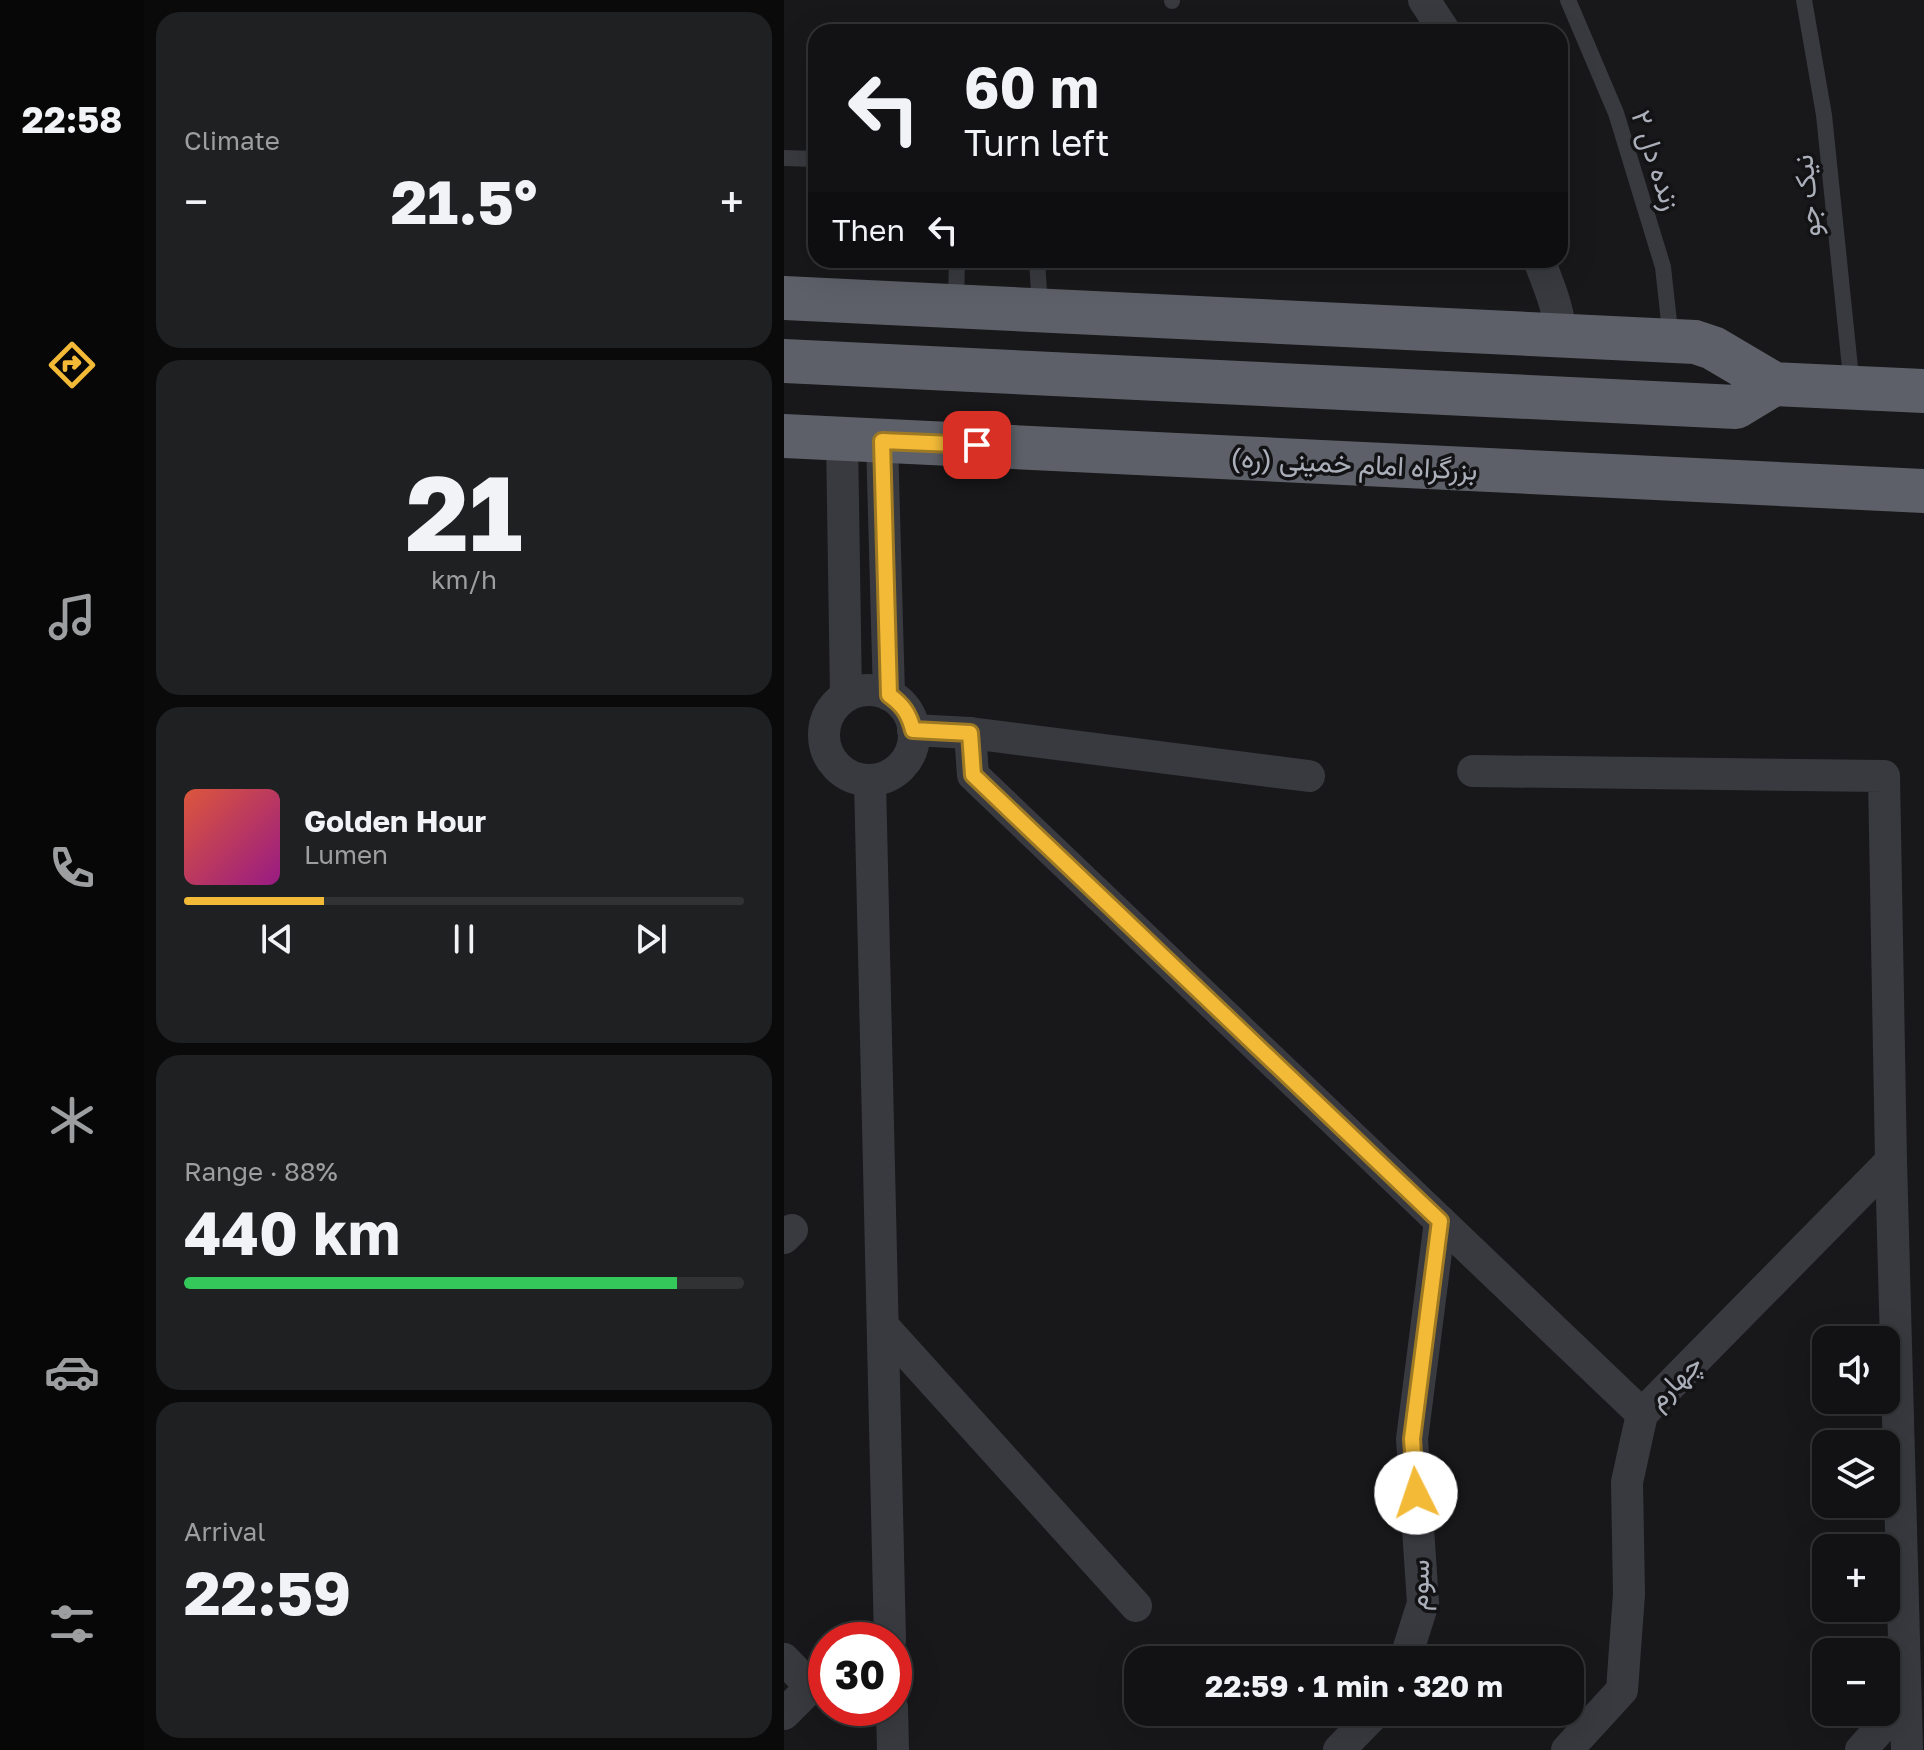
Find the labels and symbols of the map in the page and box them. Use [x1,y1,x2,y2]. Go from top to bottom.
street label: زنده دل ۲ [1623,106,1689,215]
street label: نیک جو [1785,153,1829,239]
pin [943,411,1011,479]
street label: بزرگراه امام خمینی (ره) [1230,440,1478,489]
street label: چهارم [1640,1347,1710,1417]
position arrow [1374,1451,1458,1535]
street label: سوم [1401,1559,1438,1611]
speed limit sign: 30 [808,1622,912,1726]

